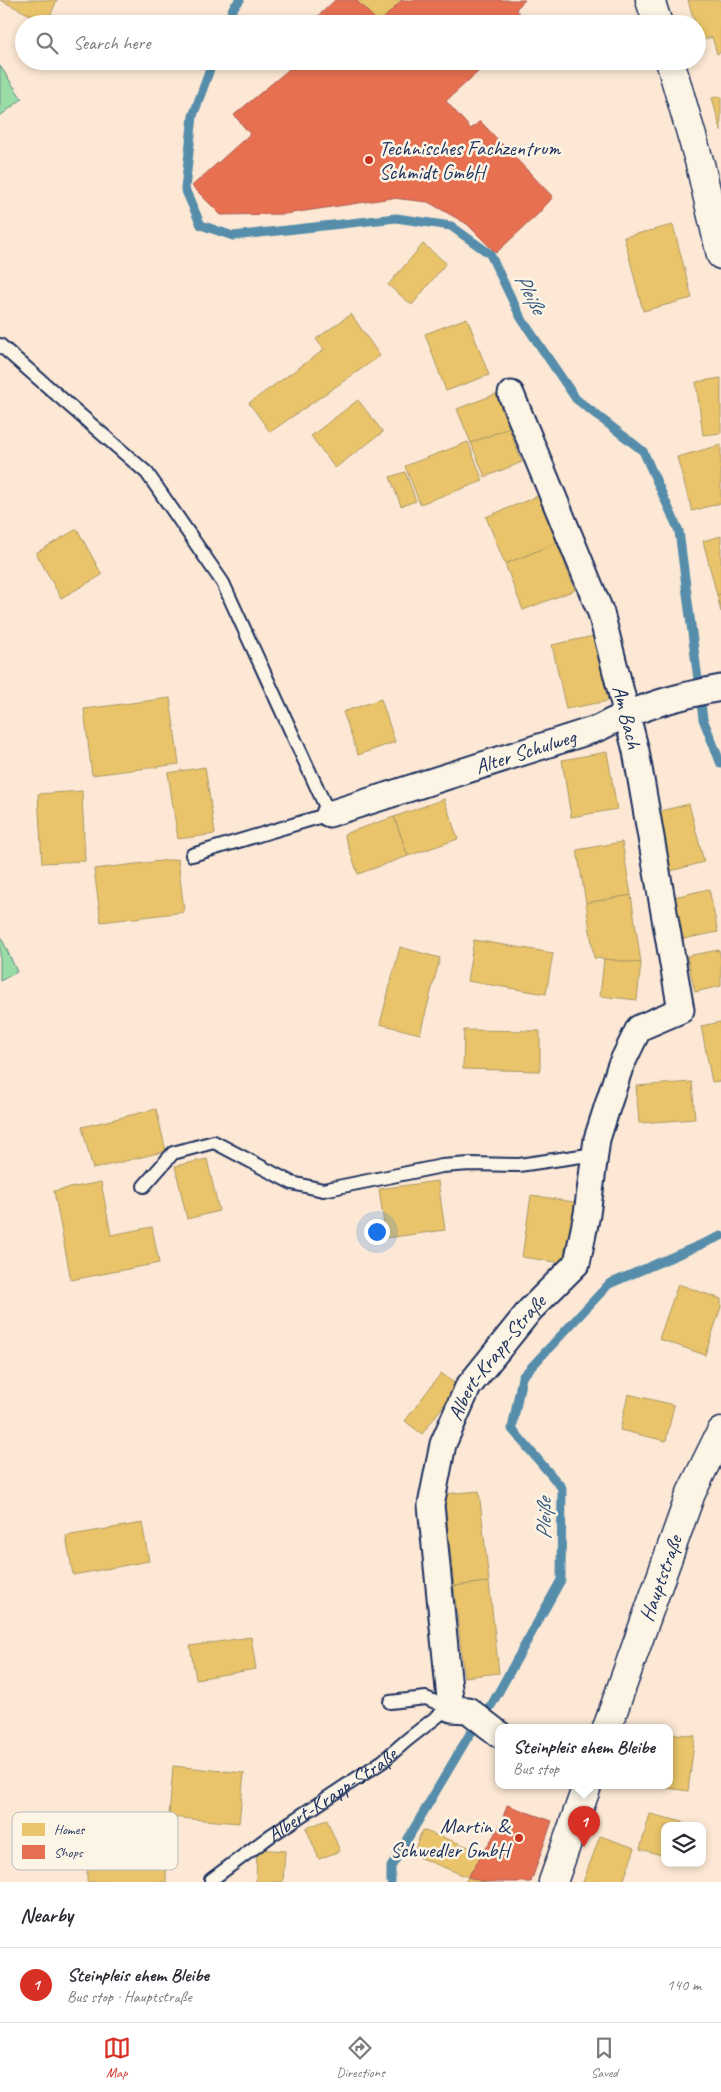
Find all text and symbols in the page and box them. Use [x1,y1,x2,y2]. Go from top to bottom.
search box [15,15,706,70]
icon: search [33,29,61,57]
text: Search here [73,31,150,55]
place label: Technisches Fachzentrum Schmidt GmbH [379,135,561,185]
marker: Technisches Fachzentrum Schmidt GmbH [363,154,375,166]
water label: Pleiße [508,269,554,322]
street label: Am Bach [607,683,648,752]
street label: Alter Schulweg [472,723,580,780]
your location [364,1219,390,1245]
street label: Albert-Krapp-Straße [442,1287,553,1424]
water label: Pleiße [530,1494,558,1540]
street label: Hauptstraße [633,1530,689,1625]
popup [495,1724,673,1789]
text: Steinpleis ehem Bleibe [513,1735,655,1759]
street label: Albert-Krapp-Straße [262,1740,404,1847]
text: Bus stop [513,1759,559,1779]
pin: 1 [568,1806,600,1847]
legend [12,1812,178,1870]
place label: Martin & Schwedler GmbH [390,1813,512,1863]
text: Homes [54,1821,85,1838]
map controls [661,1822,706,1867]
button: layers [661,1822,706,1867]
marker: Martin & Schwedler GmbH [513,1832,525,1844]
text: Shops [54,1844,84,1861]
text: Nearby [20,1902,73,1928]
text: Steinpleis ehem Bleibe [67,1963,209,1987]
text: 1 [32,1975,40,1995]
text: 140 m [667,1975,701,1995]
text: Bus stop · Hauptstraße [67,1987,192,2007]
tab: Map [103,2034,131,2081]
tab: Directions [336,2034,385,2081]
tab: Saved [590,2034,618,2081]

